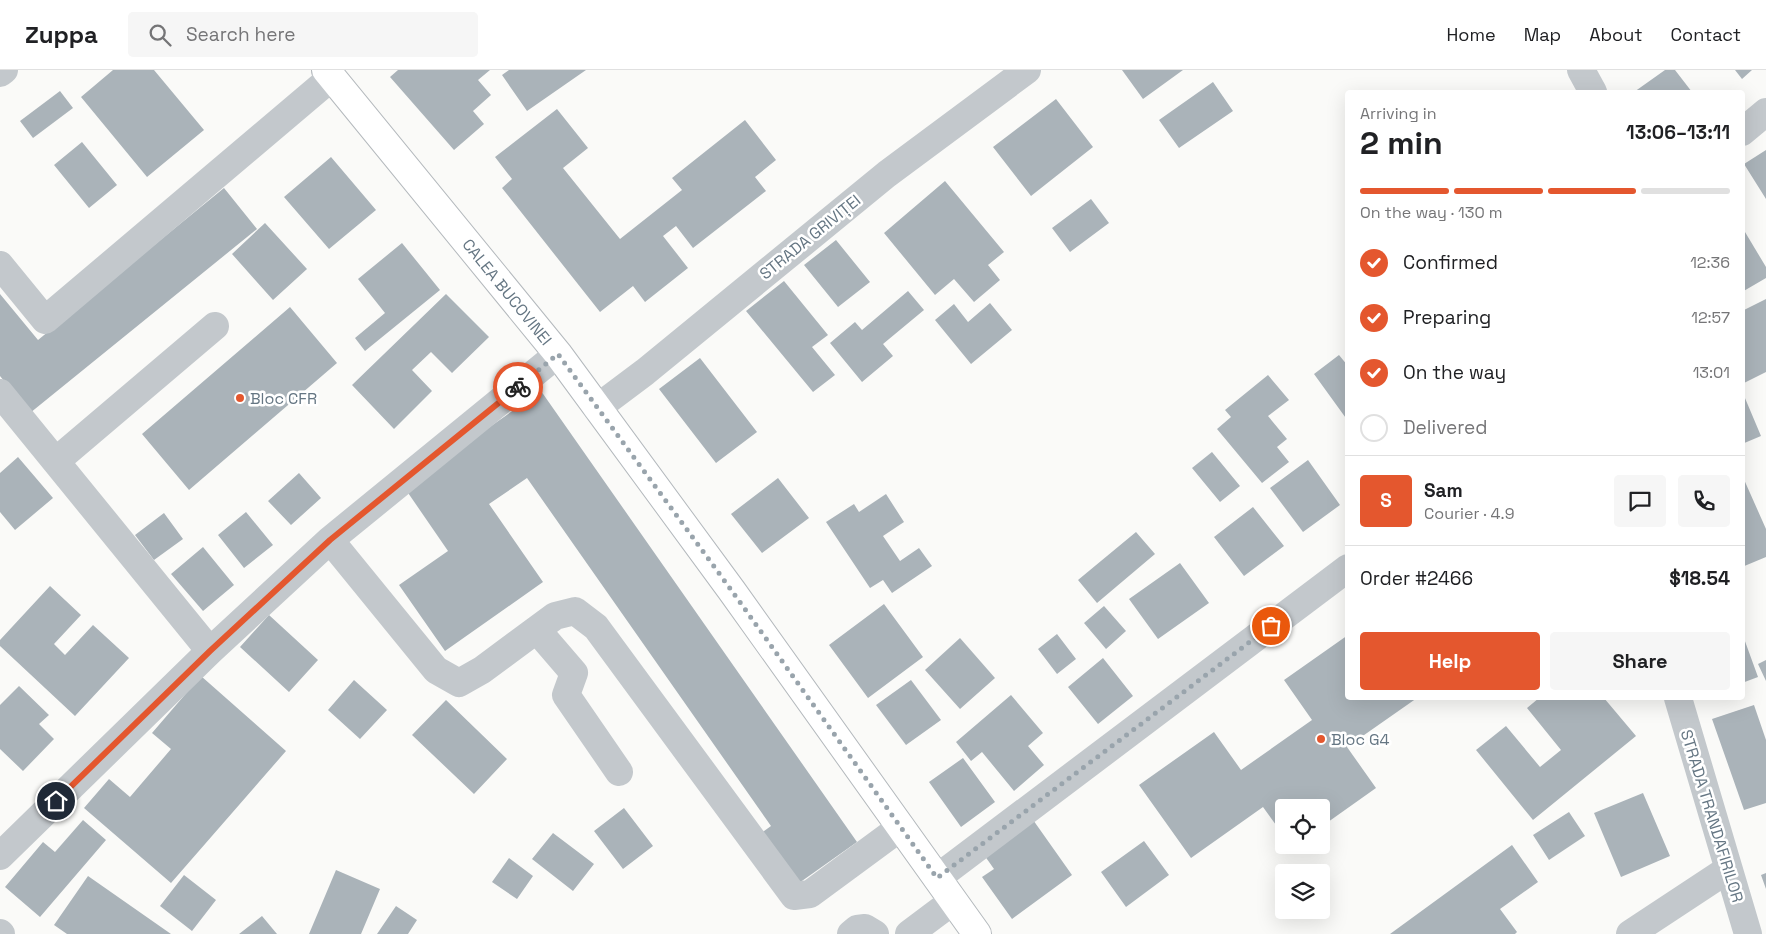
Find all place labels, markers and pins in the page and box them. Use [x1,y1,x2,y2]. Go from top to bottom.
place label: Bloc CFR [250,388,317,409]
marker: Bloc CFR [234,392,246,404]
pin [1250,605,1292,647]
place label: Bloc G4 [1331,729,1390,750]
marker: Bloc G4 [1315,733,1327,745]
pin [35,780,77,822]

